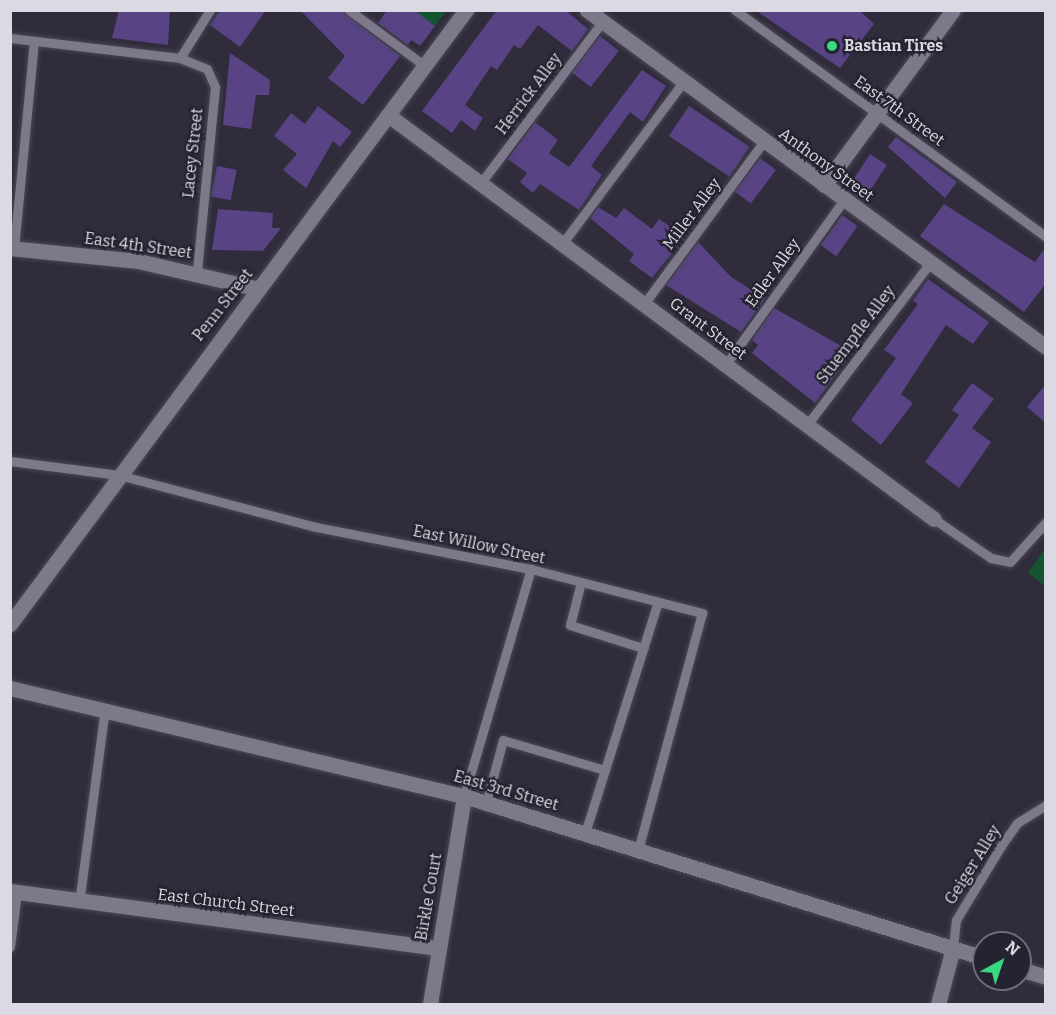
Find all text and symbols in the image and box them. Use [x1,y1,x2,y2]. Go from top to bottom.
place label: Bastian Tires [844,36,943,56]
marker: Bastian Tires [825,39,839,53]
street label: Herrick Alley [492,49,566,139]
street label: East 7th Street [850,72,948,150]
street label: Lacey Street [179,107,207,199]
street label: Anthony Street [775,124,877,206]
street label: Miller Alley [659,174,725,254]
street label: East 4th Street [83,229,193,263]
street label: Edler Alley [742,235,804,311]
street label: Penn Street [189,265,257,345]
street label: Stuempfle Alley [813,282,899,388]
street label: Grant Street [666,294,750,364]
street label: East Willow Street [411,522,547,568]
street label: East 3rd Street [451,767,561,815]
street label: Geiger Alley [941,822,1005,908]
street label: Birkle Court [412,852,446,942]
street label: East Church Street [156,885,296,921]
north arrow [972,931,1032,991]
text: N [1002,937,1023,960]

